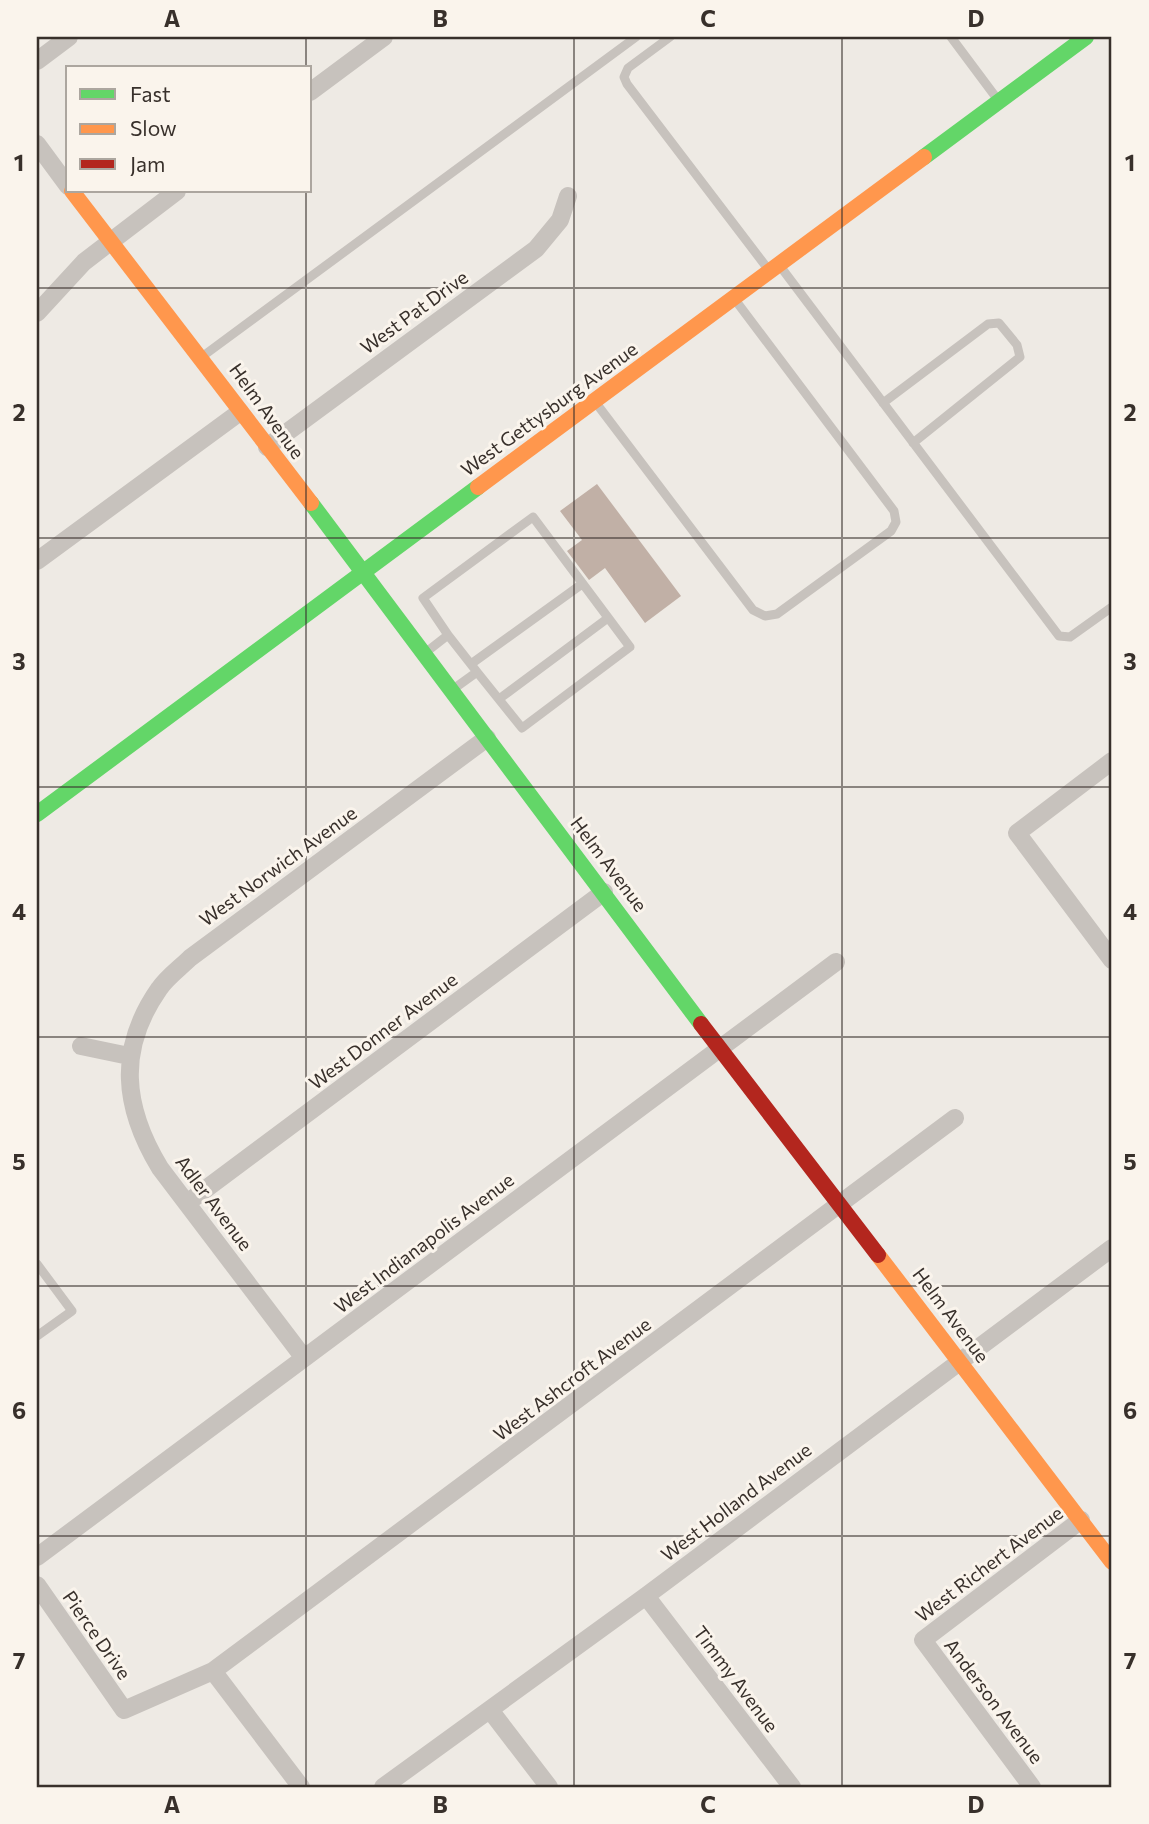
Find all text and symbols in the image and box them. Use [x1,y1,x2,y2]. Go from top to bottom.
text: A [164,4,181,32]
text: B [432,4,448,32]
text: C [700,4,716,32]
text: D [968,4,985,32]
legend [66,66,312,192]
text: Fast [130,81,171,106]
text: Slow [130,115,177,140]
text: 1 [14,148,24,176]
text: 1 [1125,148,1135,176]
text: Jam [130,151,165,176]
street label: West Pat Drive [355,265,472,358]
street label: West Gettysburg Avenue [456,337,641,480]
street label: Helm Avenue [225,358,310,463]
text: 2 [12,398,26,426]
text: 2 [1123,398,1137,426]
text: 3 [12,647,26,675]
text: 3 [1123,647,1137,675]
street label: West Norwich Avenue [195,801,361,930]
street label: Helm Avenue [566,812,652,916]
text: 4 [12,897,26,925]
text: 4 [1123,897,1137,925]
street label: West Donner Avenue [304,967,461,1094]
text: 5 [12,1147,26,1175]
text: 5 [1123,1147,1137,1175]
street label: Adler Avenue [171,1151,258,1255]
street label: West Indianapolis Avenue [329,1168,518,1318]
street label: Helm Avenue [908,1263,994,1367]
street label: West Ashcroft Avenue [489,1312,655,1445]
text: 6 [12,1396,26,1424]
text: 6 [1123,1396,1137,1424]
street label: West Holland Avenue [656,1438,815,1566]
street label: West Richert Avenue [911,1501,1067,1626]
street label: Pierce Drive [58,1586,136,1684]
street label: Timmy Avenue [689,1621,784,1736]
street label: Anderson Avenue [940,1634,1049,1768]
text: 7 [13,1646,25,1674]
text: 7 [1124,1646,1136,1674]
text: A [164,1790,181,1818]
text: B [432,1790,448,1818]
text: C [700,1790,716,1818]
text: D [968,1790,985,1818]

